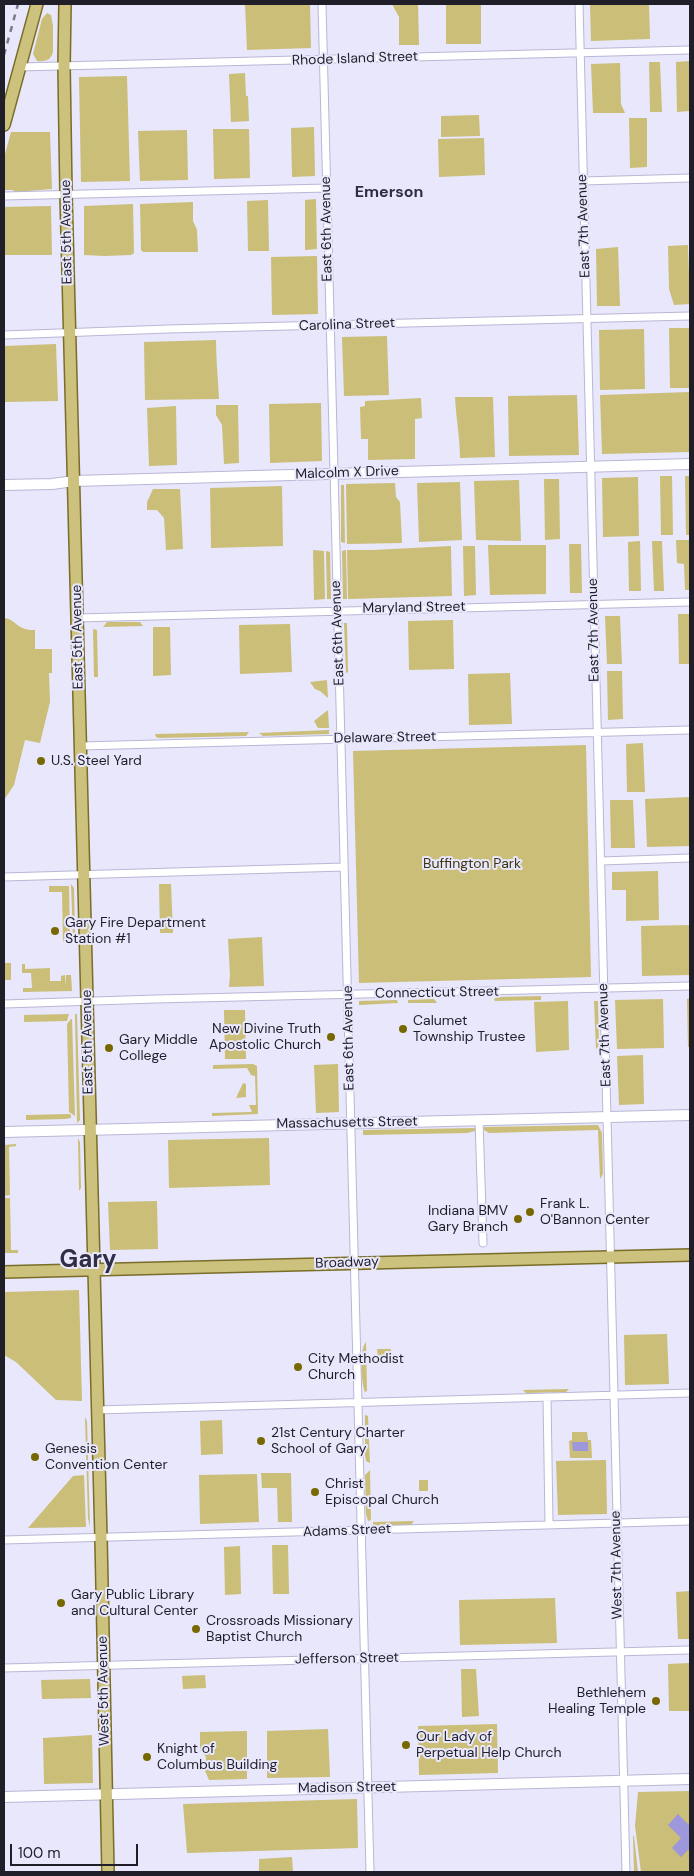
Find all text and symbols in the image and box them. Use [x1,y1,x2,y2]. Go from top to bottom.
street label: Rhode Island Street [292,48,418,70]
street label: East 7th Avenue [574,174,594,278]
street label: East 6th Avenue [318,176,336,282]
street label: East 5th Avenue [58,179,76,285]
district label: Emerson [355,183,423,203]
street label: Carolina Street [299,315,395,335]
street label: Malcolm X Drive [295,463,399,483]
street label: East 7th Avenue [585,578,603,682]
street label: East 6th Avenue [328,580,348,686]
street label: East 5th Avenue [69,584,87,690]
street label: Maryland Street [362,599,466,617]
street label: Delaware Street [334,729,436,747]
place label: U.S. Steel Yard [51,753,142,769]
marker: U.S. Steel Yard [35,755,47,767]
park label: Buffington Park [423,856,521,872]
place label: Gary Fire Department Station #1 [65,915,206,948]
marker: Gary Fire Department Station #1 [49,925,61,937]
street label: East 7th Avenue [595,983,615,1087]
street label: Connecticut Street [375,984,499,1002]
street label: East 6th Avenue [340,985,358,1091]
street label: East 5th Avenue [79,989,97,1095]
place label: Calumet Township Trustee [413,1013,525,1046]
place label: New Divine Truth Apostolic Church [209,1021,321,1054]
marker: Calumet Township Trustee [397,1023,409,1035]
marker: New Divine Truth Apostolic Church [325,1031,337,1043]
place label: Gary Middle College [119,1032,198,1064]
marker: Gary Middle College [103,1042,115,1054]
street label: Massachusetts Street [276,1113,418,1133]
place label: Frank L. O'Bannon Center [540,1196,650,1228]
place label: Indiana BMV Gary Branch [428,1203,508,1236]
marker: Frank L. O'Bannon Center [524,1206,536,1218]
marker: Indiana BMV Gary Branch [512,1213,524,1225]
district label: Gary [59,1247,117,1275]
street label: Broadway [315,1253,379,1273]
place label: City Methodist Church [308,1351,404,1384]
marker: City Methodist Church [292,1361,304,1373]
place label: 21st Century Charter School of Gary [271,1425,405,1458]
marker: 21st Century Charter School of Gary [255,1435,267,1447]
place label: Genesis Convention Center [45,1441,168,1474]
marker: Genesis Convention Center [29,1451,41,1463]
place label: Christ Episcopal Church [325,1476,439,1508]
marker: Christ Episcopal Church [309,1486,321,1498]
street label: West 7th Avenue [608,1510,626,1620]
street label: Adams Street [303,1521,391,1541]
place label: Gary Public Library and Cultural Center [71,1587,198,1620]
marker: Gary Public Library and Cultural Center [55,1597,67,1609]
place label: Crossroads Missionary Baptist Church [206,1613,353,1645]
marker: Crossroads Missionary Baptist Church [190,1623,202,1635]
street label: West 5th Avenue [95,1636,113,1746]
street label: Jefferson Street [295,1650,399,1668]
place label: Bethlehem Healing Temple [548,1685,646,1718]
marker: Bethlehem Healing Temple [650,1695,662,1707]
place label: Our Lady of Perpetual Help Church [416,1729,561,1761]
marker: Our Lady of Perpetual Help Church [400,1739,412,1751]
place label: Knight of Columbus Building [157,1741,277,1774]
marker: Knight of Columbus Building [141,1751,153,1763]
street label: Madison Street [298,1779,396,1797]
scale bar [12,1834,140,1866]
text: 100 m [18,1843,61,1863]

